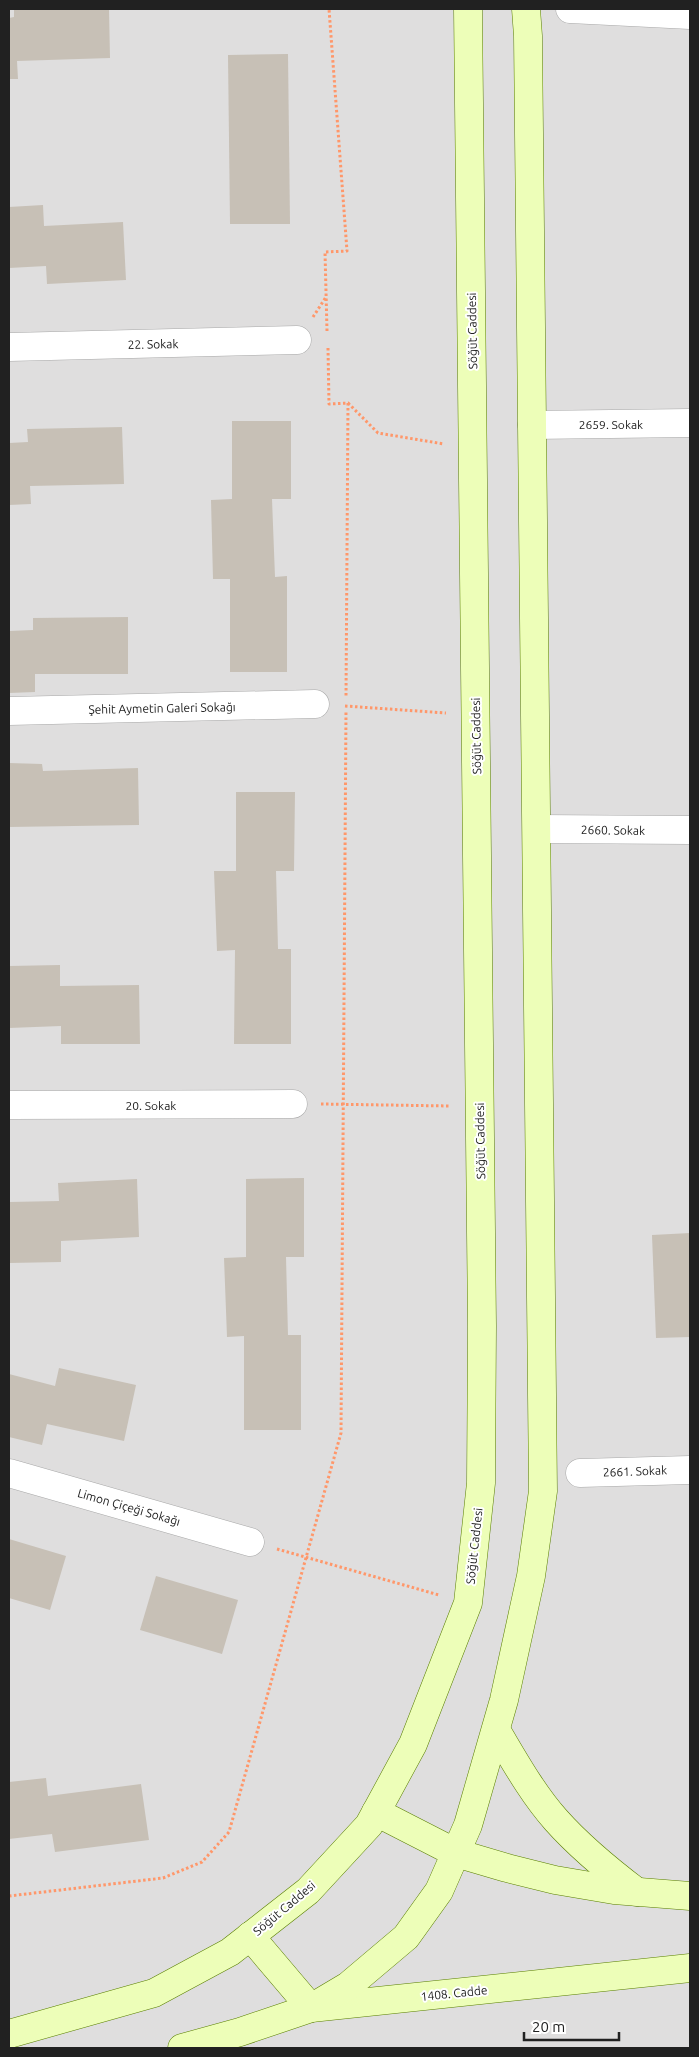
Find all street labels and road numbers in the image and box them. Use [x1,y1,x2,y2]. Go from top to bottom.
street label: Söğüt Caddesi [465,292,479,370]
street label: 22. Sokak [127,337,179,351]
street label: 2659. Sokak [579,418,643,431]
street label: Söğüt Caddesi [469,697,483,775]
street label: Şehit Aymetin Galeri Sokağı [88,700,236,716]
street label: 2660. Sokak [581,823,645,837]
street label: 20. Sokak [126,1099,176,1112]
street label: Söğüt Caddesi [473,1102,487,1180]
street label: 2661. Sokak [603,1463,667,1479]
street label: Limon Çiçeği Sokağı [76,1486,182,1528]
street label: Söğüt Caddesi [464,1507,484,1585]
street label: Söğüt Caddesi [250,1878,318,1938]
street label: 1408. Cadde [420,1983,488,2003]

